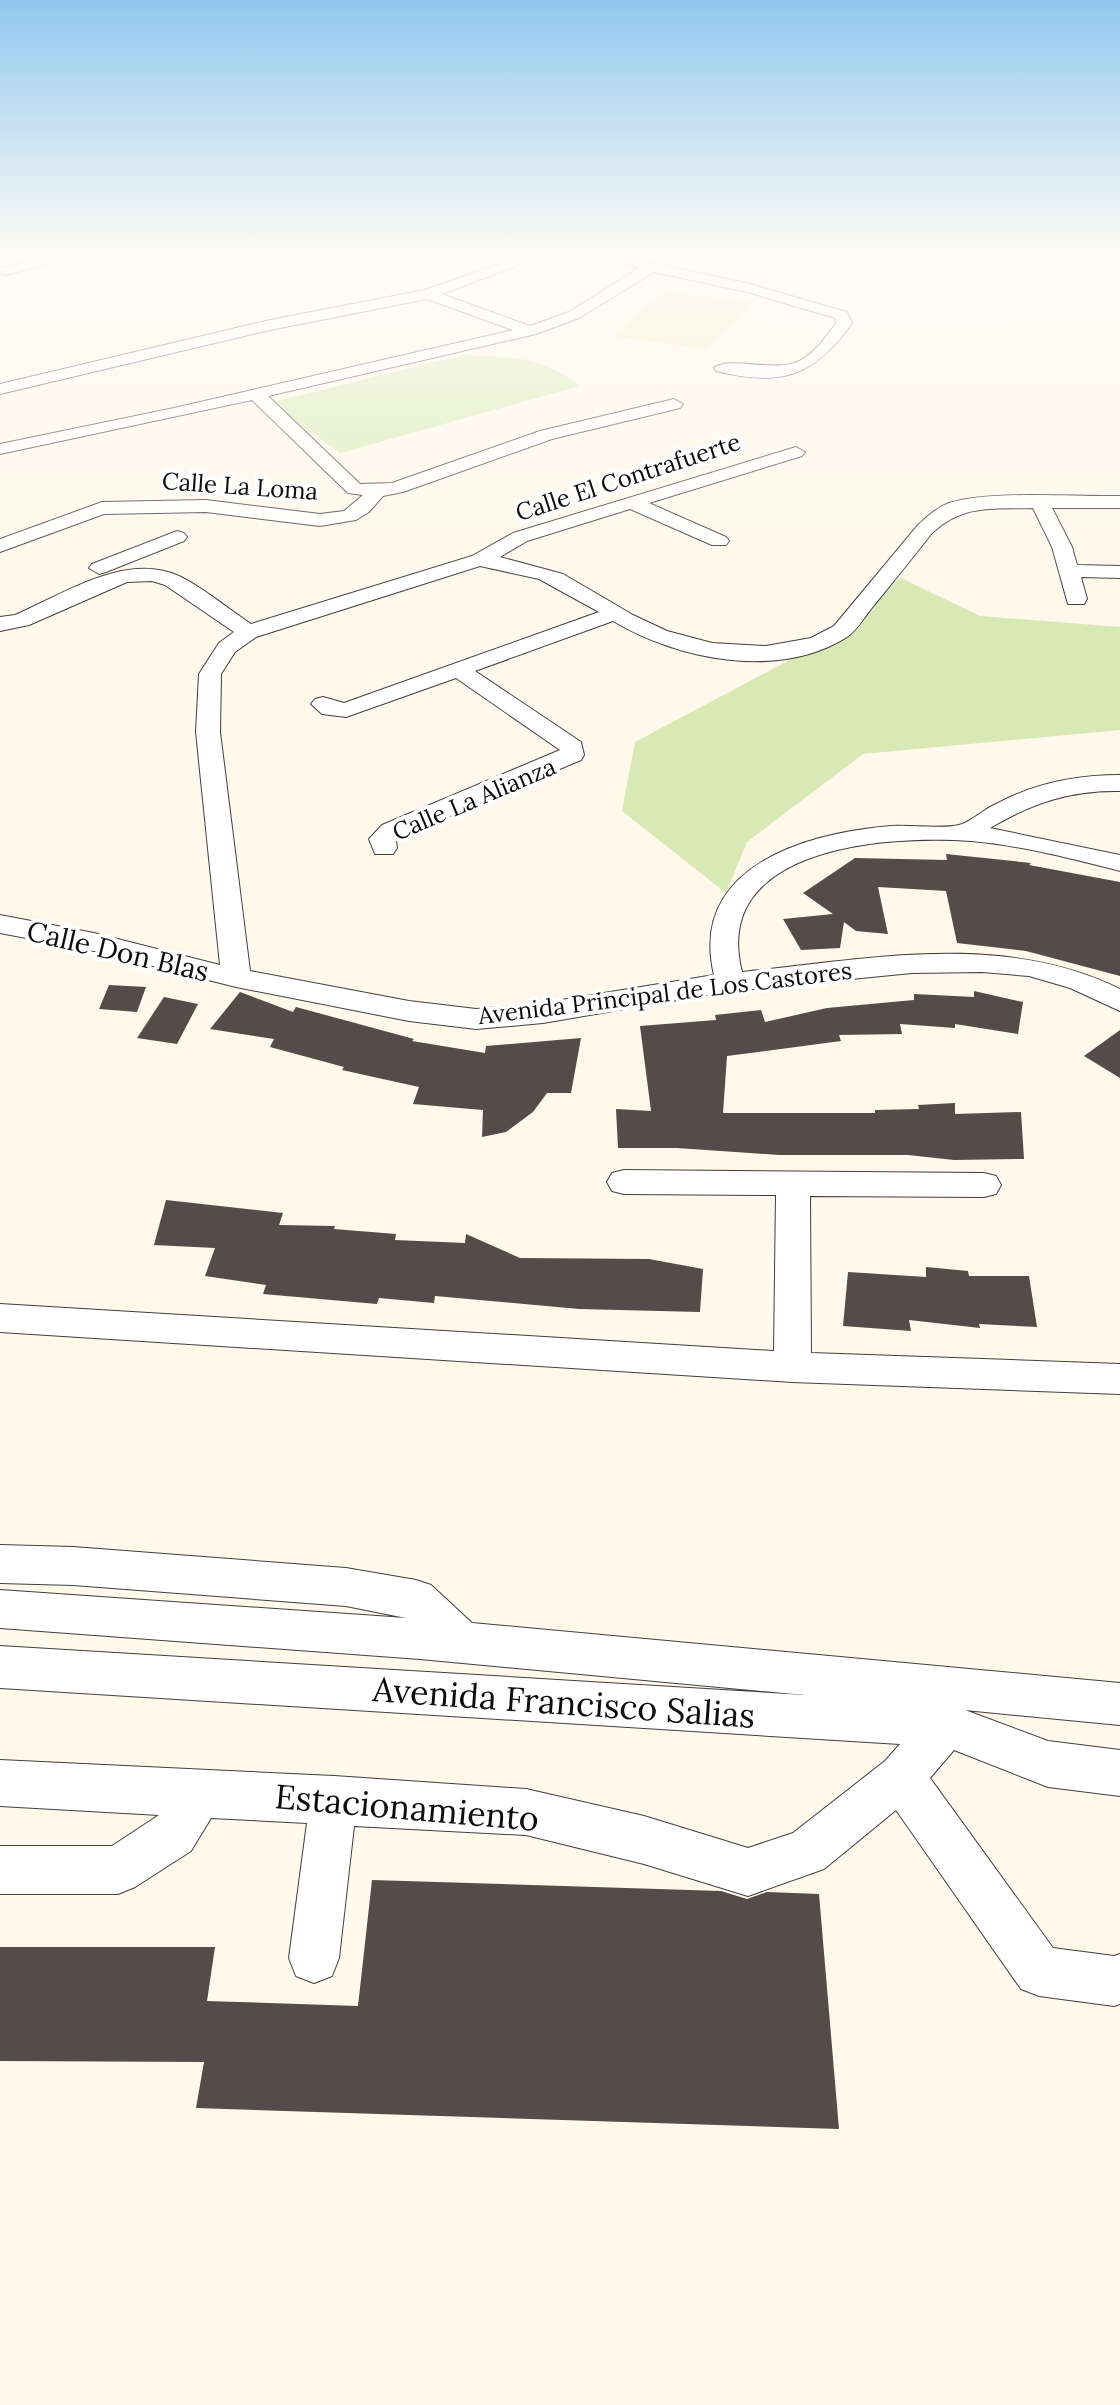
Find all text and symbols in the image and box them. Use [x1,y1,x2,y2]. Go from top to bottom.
street label: Calle El Contrafuerte [512,426,744,528]
street label: Calle La Loma [161,465,319,507]
street label: Calle La Alianza [388,751,560,847]
street label: Calle Don Blas [24,913,212,989]
street label: Avenida Principal de Los Castores [475,955,854,1031]
street label: Avenida Francisco Salias [370,1667,757,1737]
street label: Estacionamiento [273,1774,541,1840]

